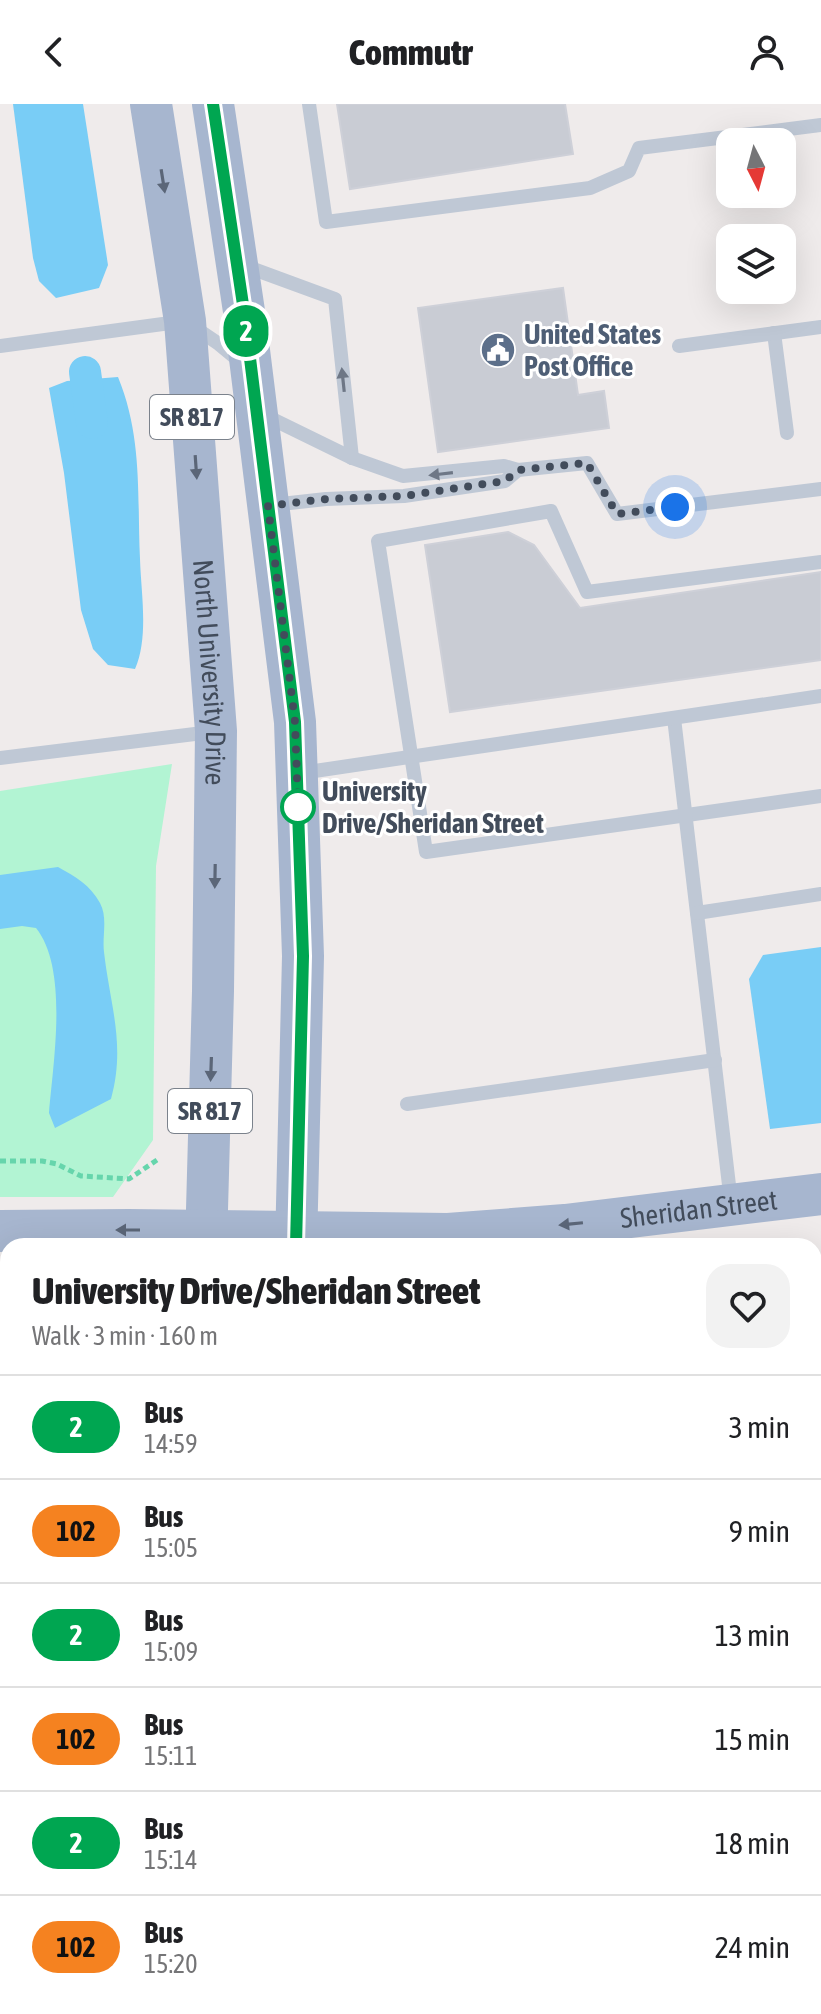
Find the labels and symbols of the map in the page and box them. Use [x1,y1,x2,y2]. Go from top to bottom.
north arrow [716,128,796,208]
one-way arrow [157,169,170,194]
line badge: 2 [220,305,272,357]
place label: United States Post Office [524,318,661,382]
public building icon: United States Post Office [479,331,517,369]
one-way arrow [337,368,350,393]
road number: SR 817 [150,395,234,439]
one-way arrow [190,455,203,480]
one-way arrow [428,467,453,480]
your location [655,487,695,527]
street label: North University Drive [187,558,232,785]
place label: University Drive/Sheridan Street [322,775,544,839]
marker: University Drive/Sheridan Street [281,790,315,824]
one-way arrow [208,864,221,889]
one-way arrow [205,1057,217,1082]
road number: SR 817 [168,1089,252,1133]
street label: Sheridan Street [618,1183,779,1234]
one-way arrow [558,1218,583,1231]
one-way arrow [115,1224,140,1236]

